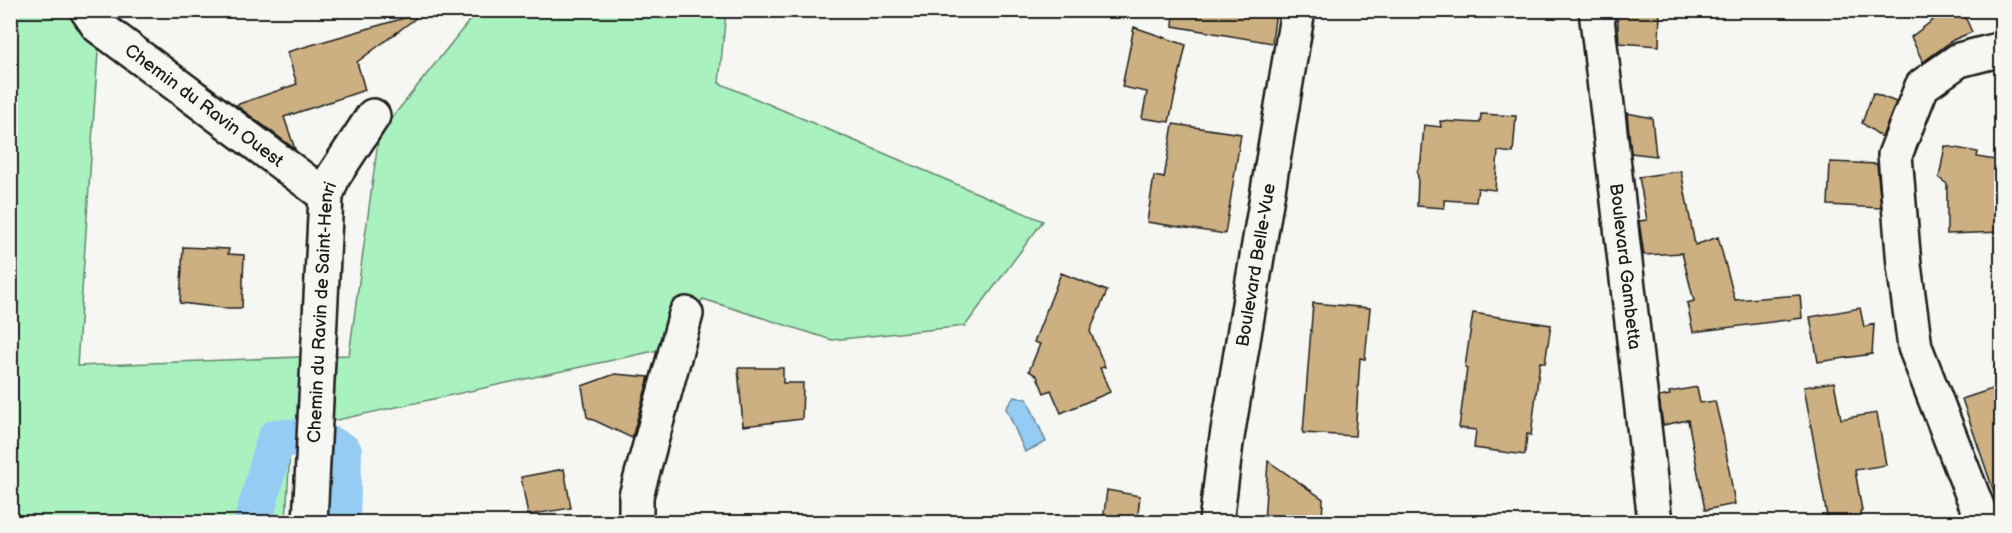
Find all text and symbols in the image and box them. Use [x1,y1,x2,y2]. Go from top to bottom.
street label: Chemin du Ravin Ouest [120,40,288,172]
street label: Chemin du Ravin de Saint-Henri [304,179,341,443]
street label: Boulevard Belle-Vue [1232,182,1280,348]
street label: Boulevard Gambetta [1605,182,1645,351]

